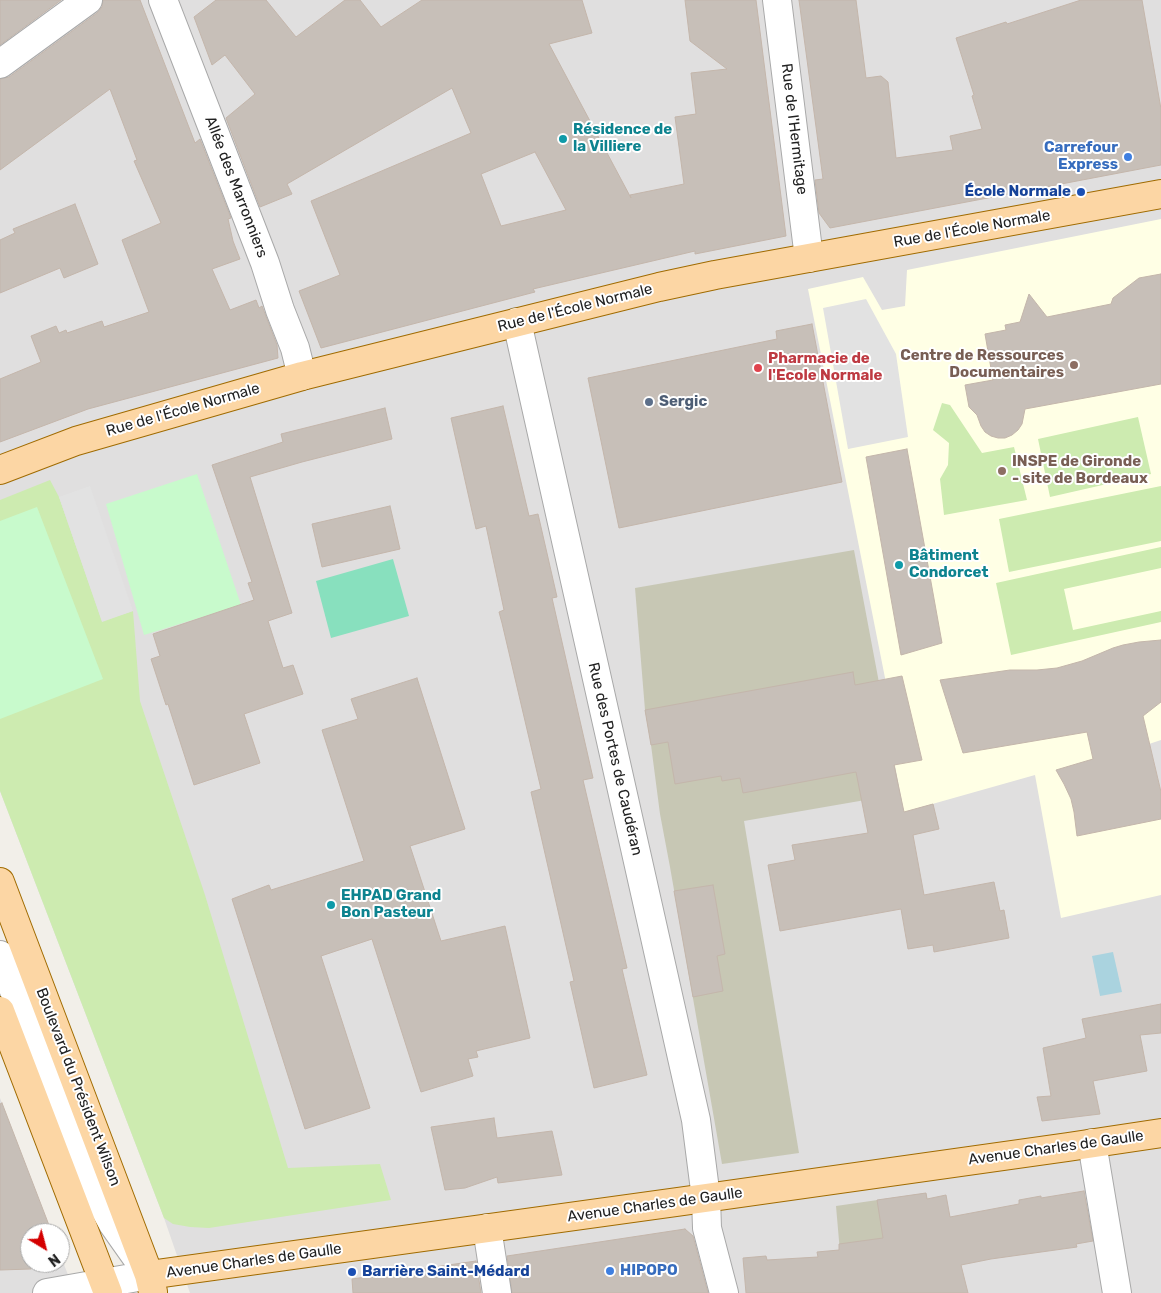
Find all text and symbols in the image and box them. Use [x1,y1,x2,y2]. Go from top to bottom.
street label: Rue de l'Hermitage [777,62,811,196]
street label: Allée des Marronniers [201,114,271,260]
place label: Résidence de la Villiere [573,121,672,156]
marker: Résidence de la Villiere [557,133,569,145]
place label: Carrefour Express [1044,139,1118,174]
marker: Carrefour Express [1122,151,1134,163]
place label: École Normale [964,183,1071,201]
marker: École Normale [1075,186,1087,198]
street label: Rue de l'École Normale [892,206,1052,252]
street label: Rue de l'École Normale [496,280,654,336]
place label: Centre de Ressources Documentaires [900,347,1064,382]
place label: Pharmacie de l'Ecole Normale [768,350,882,385]
marker: Centre de Ressources Documentaires [1068,359,1080,371]
marker: Pharmacie de l'Ecole Normale [752,362,764,374]
street label: Rue de l'École Normale [104,379,262,441]
place label: Sergic [659,393,707,411]
marker: Sergic [643,396,655,408]
place label: INSPE de Gironde - site de Bordeaux [1012,453,1148,488]
marker: INSPE de Gironde - site de Bordeaux [996,465,1008,477]
place label: Bâtiment Condorcet [909,547,988,582]
marker: Bâtiment Condorcet [893,559,905,571]
street label: Rue des Portes de Caudéran [584,661,646,857]
place label: EHPAD Grand Bon Pasteur [341,887,441,922]
marker: EHPAD Grand Bon Pasteur [325,899,337,911]
street label: Boulevard du Président Wilson [32,985,124,1189]
street label: Avenue Charles de Gaulle [967,1127,1145,1169]
street label: Avenue Charles de Gaulle [566,1184,744,1226]
north arrow [20,1223,70,1273]
street label: Avenue Charles de Gaulle [165,1240,343,1282]
text: N [45,1250,63,1269]
place label: HIPOPO [620,1262,678,1280]
place label: Barrière Saint-Médard [362,1263,530,1281]
marker: HIPOPO [604,1265,616,1277]
marker: Barrière Saint-Médard [346,1266,358,1278]

